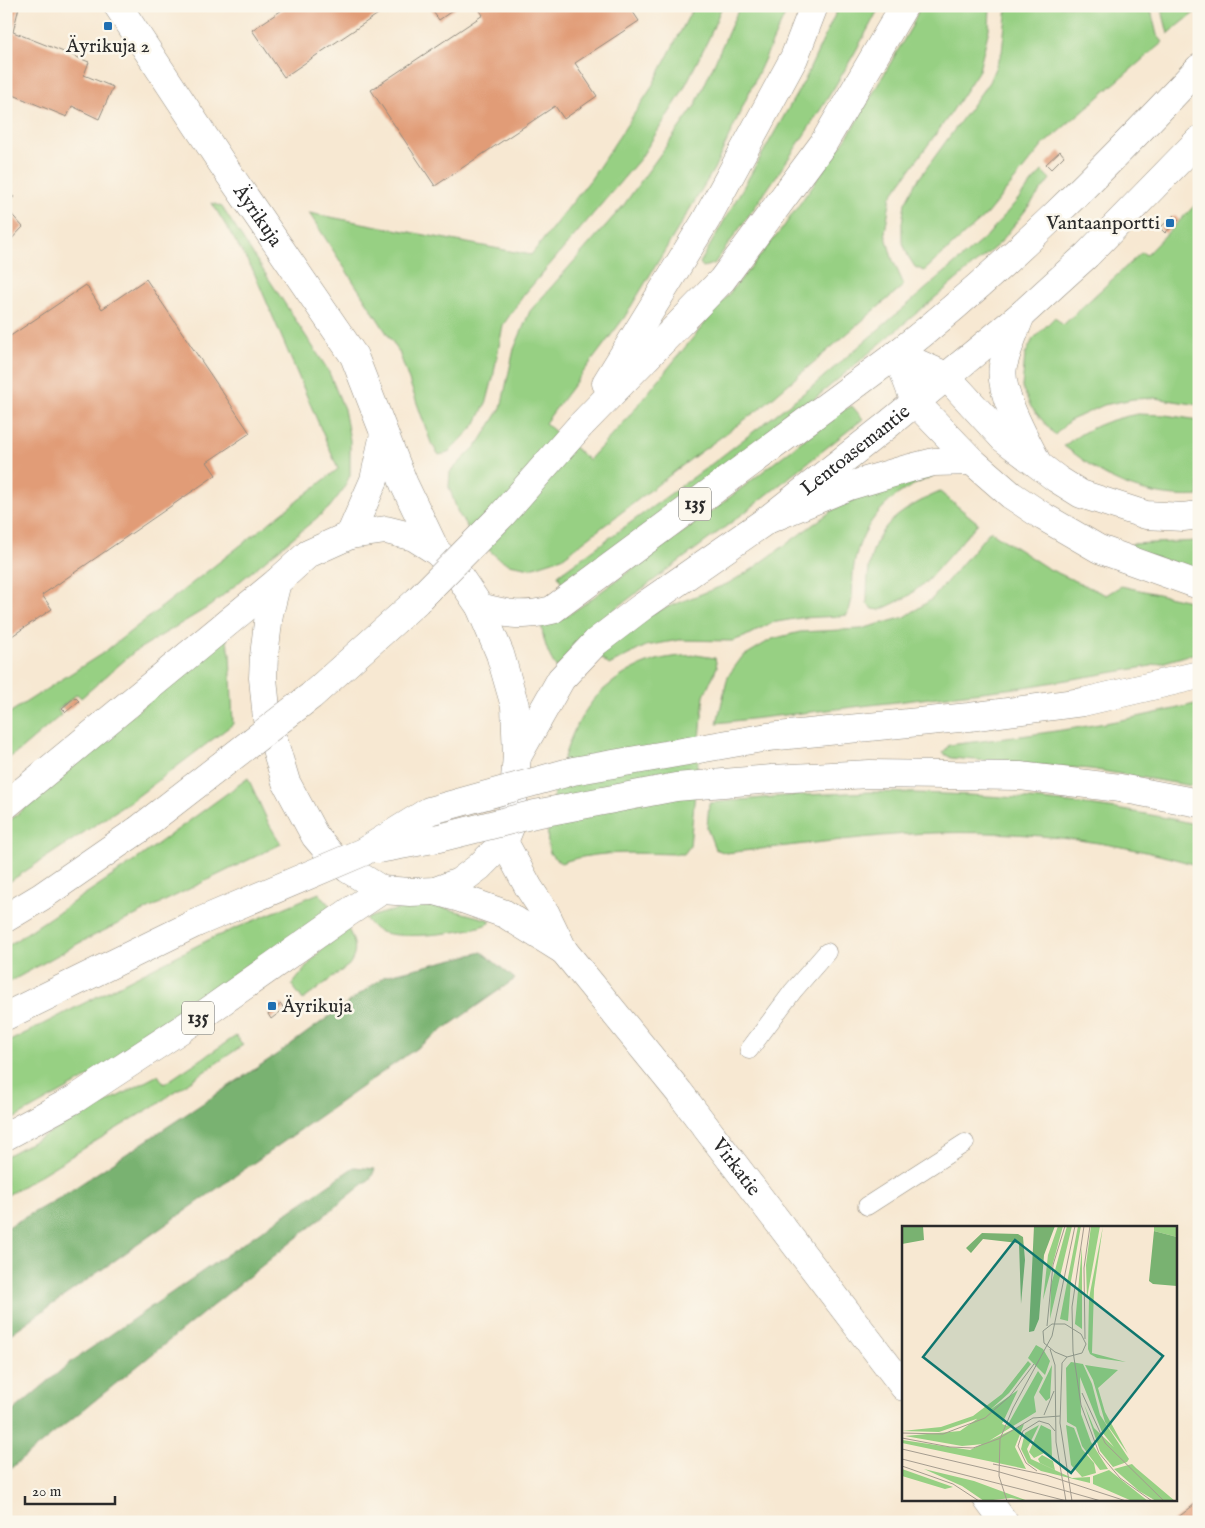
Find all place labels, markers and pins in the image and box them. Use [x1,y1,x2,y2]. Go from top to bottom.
marker: Äyrikuja 2 [102,20,114,32]
place label: Äyrikuja 2 [65,34,150,59]
place label: Vantaanportti [1045,211,1160,236]
marker: Vantaanportti [1164,217,1176,229]
place label: Äyrikuja [281,994,352,1019]
marker: Äyrikuja [266,1000,278,1012]

